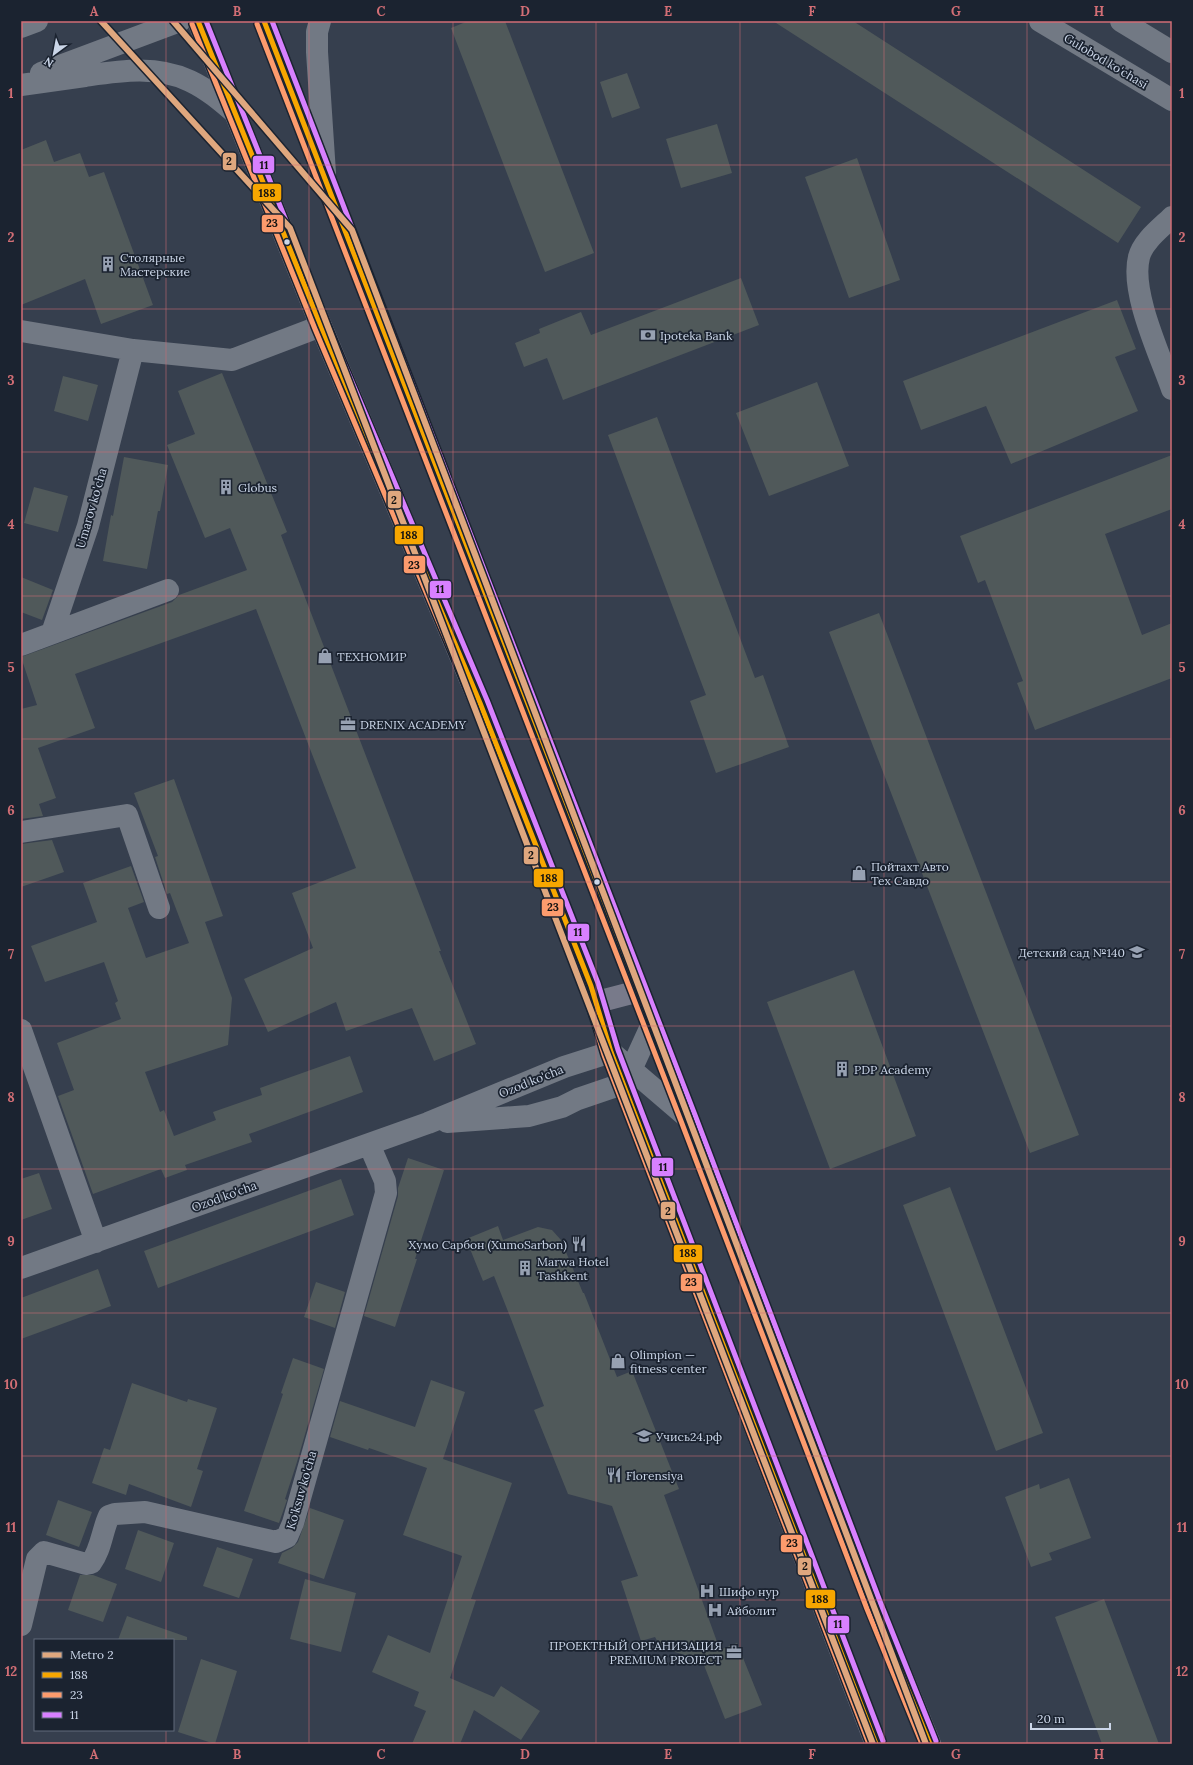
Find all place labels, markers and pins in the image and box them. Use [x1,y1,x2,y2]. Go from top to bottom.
unlabelled marker [282,237,292,247]
place label: Столярные Мастерские [120,250,191,279]
building icon: Столярные Мастерские [99,255,117,273]
bank icon: Ipoteka Bank [639,326,657,344]
place label: Ipoteka Bank [660,328,733,343]
building icon: Globus [217,478,235,496]
place label: Globus [238,480,278,495]
shop icon: ТЕХНОМИР [316,647,334,665]
place label: ТЕХНОМИР [337,649,406,664]
office icon: DRENIX ACADEMY [339,715,357,733]
place label: DRENIX ACADEMY [360,717,466,732]
place label: Пойтахт Авто Тех Савдо [871,859,949,888]
shop icon: Пойтахт Авто Тех Савдо [850,864,868,882]
unlabelled marker [592,877,602,887]
school or university icon: Детский сад №140 [1128,943,1146,961]
place label: Детский сад №140 [1018,945,1125,960]
building icon: PDP Academy [833,1060,851,1078]
place label: PDP Academy [854,1062,932,1077]
restaurant icon: Хумо Сарбон (XumoSarbon) [570,1235,588,1253]
place label: Хумо Сарбон (XumoSarbon) [409,1237,567,1253]
place label: Marwa Hotel Tashkent [537,1254,609,1283]
building icon: Marwa Hotel Tashkent [516,1259,534,1277]
place label: Olimpion — fitness center [630,1347,708,1376]
shop icon: Olimpion — fitness center [609,1352,627,1370]
school or university icon: Учись24.рф [635,1427,653,1445]
place label: Учись24.рф [655,1429,722,1444]
restaurant icon: Florensiya [605,1466,623,1484]
place label: Florensiya [626,1468,683,1483]
hospital icon: Шифо нур [698,1582,716,1600]
place label: Шифо нур [719,1584,779,1599]
hospital icon: Айболит [706,1601,724,1619]
place label: Айболит [726,1603,776,1618]
place label: ПРОЕКТНЫЙ ОРГАНИЗАЦИЯ PREMIUM PROJECT [549,1638,722,1667]
office icon: ПРОЕКТНЫЙ ОРГАНИЗАЦИЯ PREMIUM PROJECT [725,1643,743,1661]

